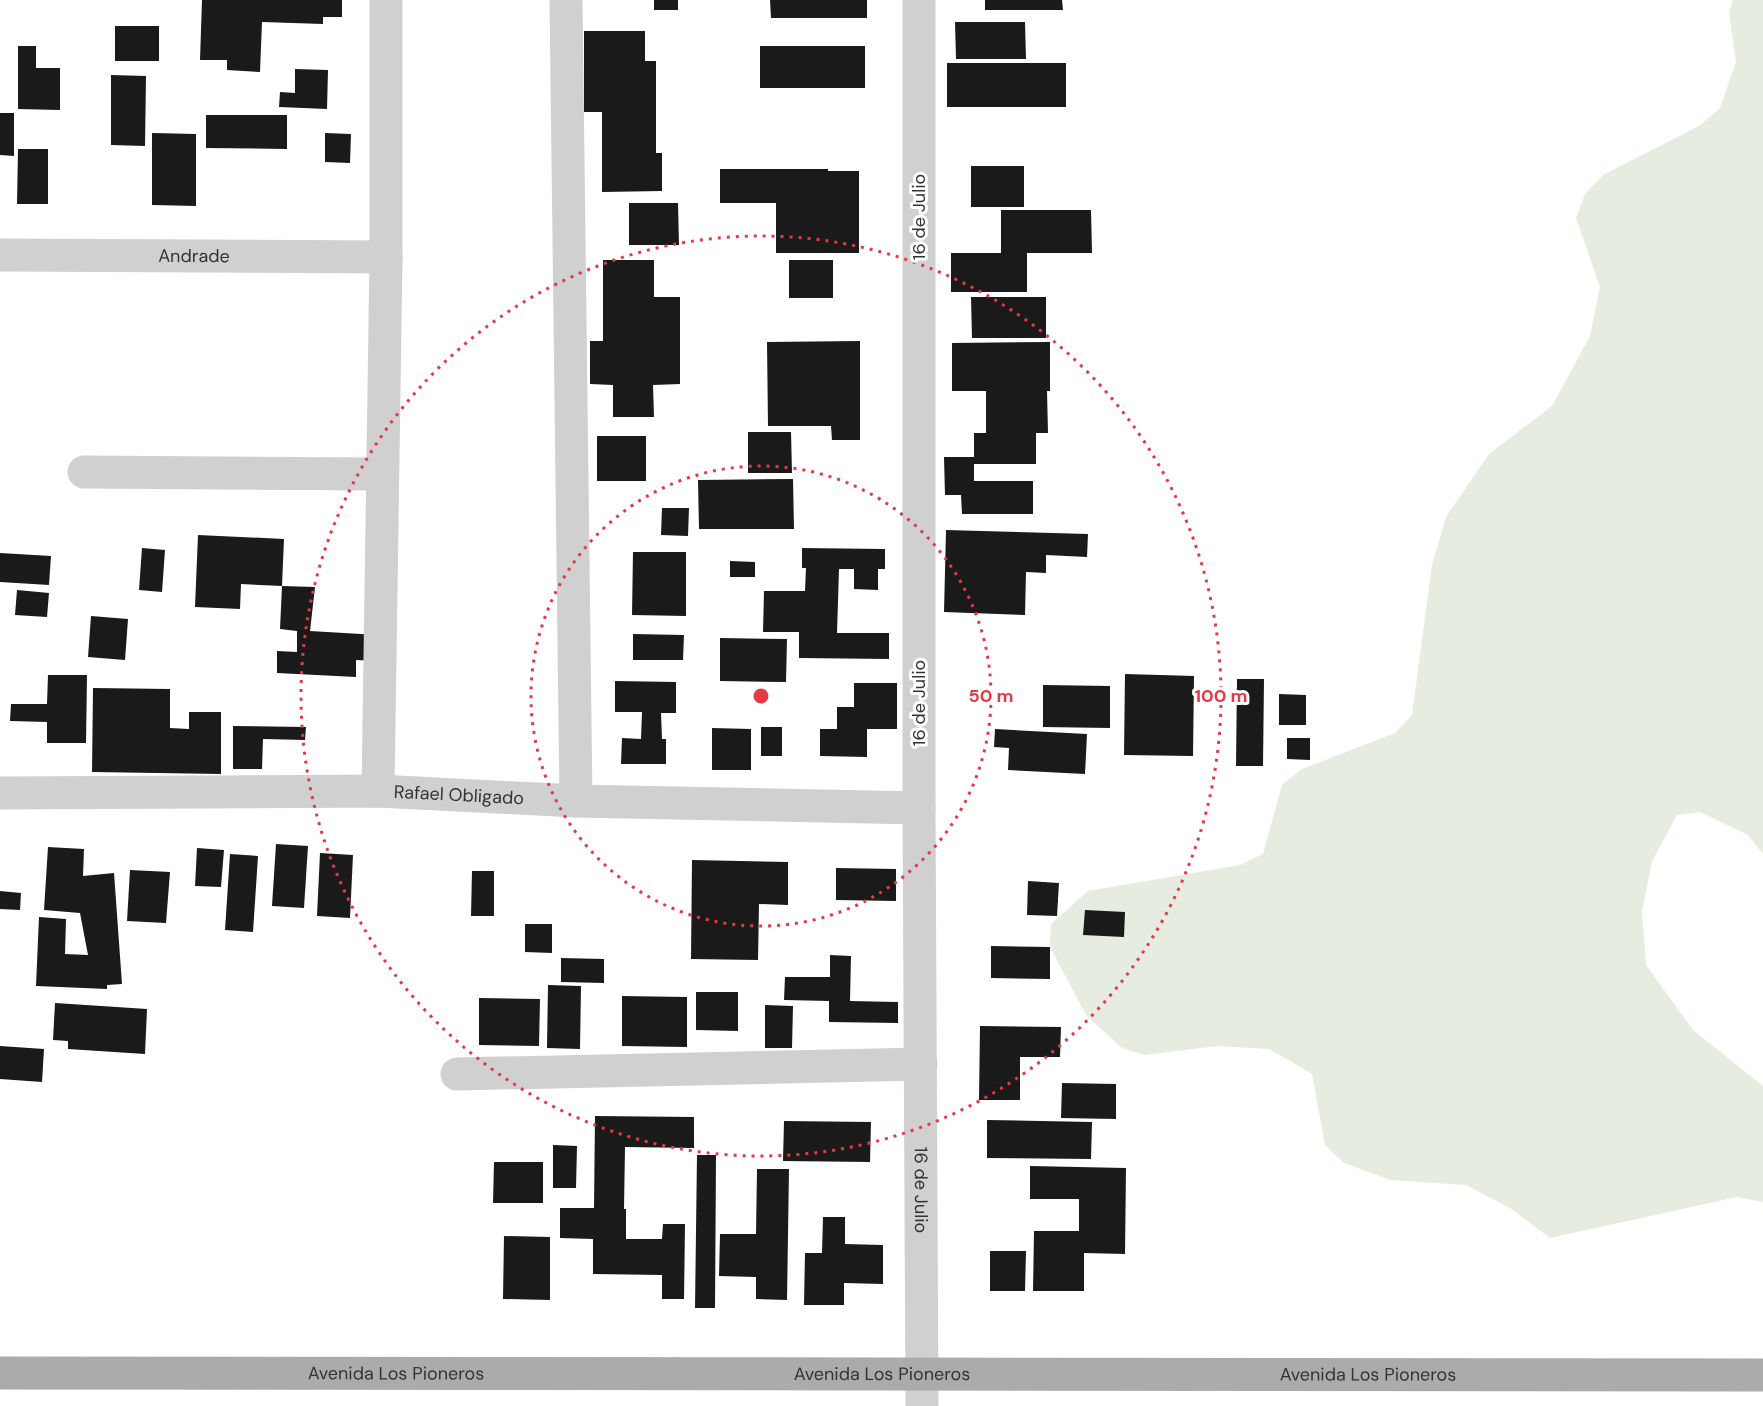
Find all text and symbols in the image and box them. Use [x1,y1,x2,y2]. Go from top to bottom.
street label: 16 de Julio [907,174,931,260]
street label: Andrade [158,244,230,268]
street label: 16 de Julio [907,660,931,746]
text: 50 m [968,684,1014,708]
text: 100 m [1194,684,1248,708]
centre of rings [751,686,771,706]
street label: Rafael Obligado [393,780,525,810]
street label: 16 de Julio [909,1147,933,1233]
street label: Avenida Los Pioneros [308,1361,484,1386]
street label: Avenida Los Pioneros [794,1362,970,1386]
street label: Avenida Los Pioneros [1280,1362,1456,1387]

